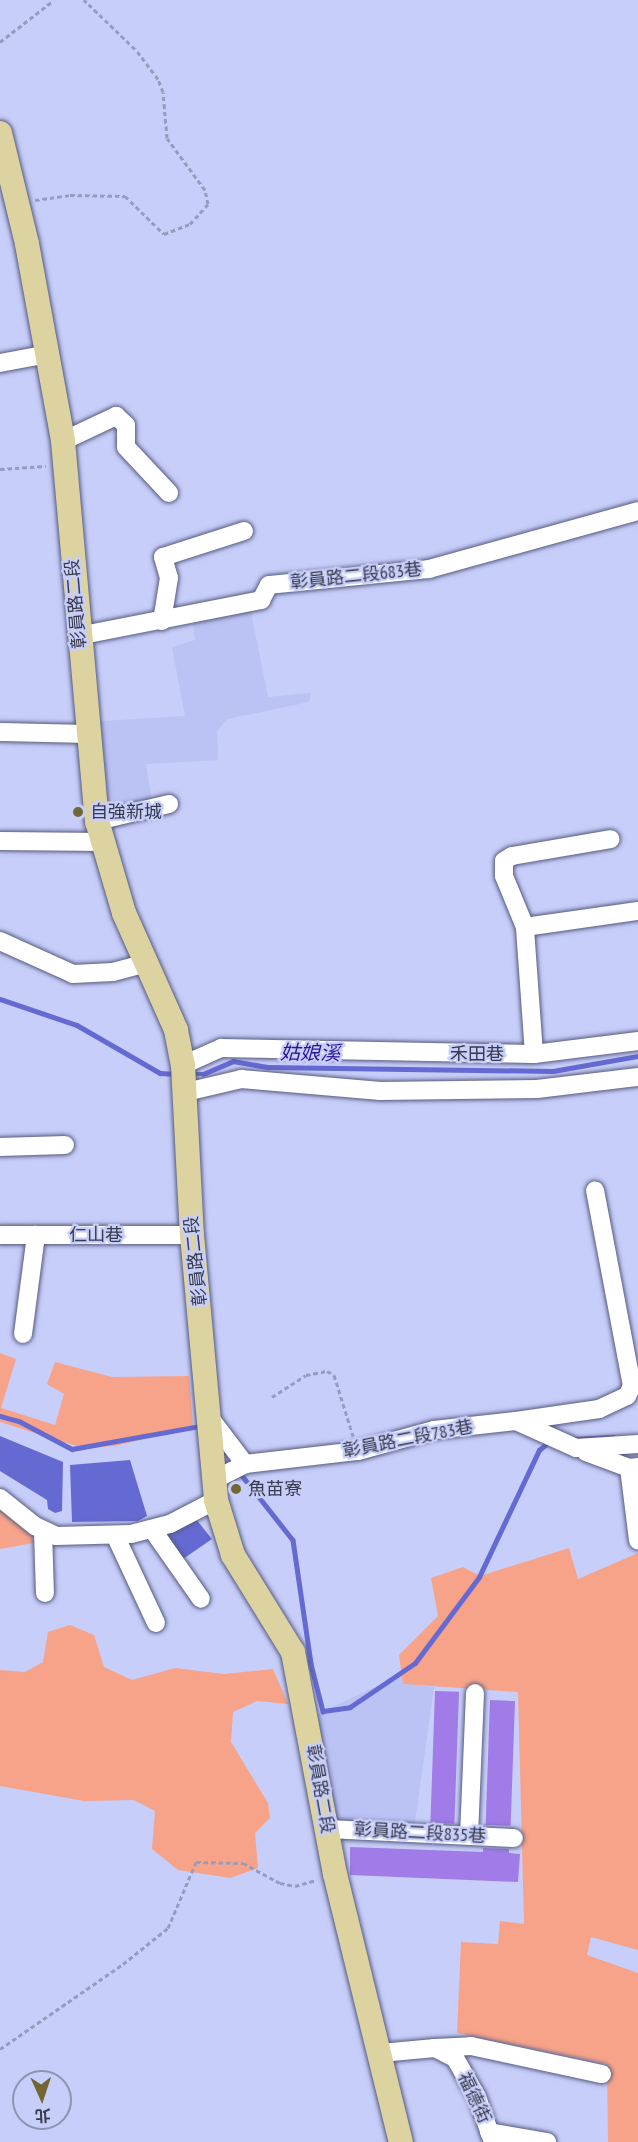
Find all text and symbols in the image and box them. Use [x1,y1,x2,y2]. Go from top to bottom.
street label: 彰員路二段 [61,558,91,650]
street label: 彰員路二段683巷 [289,558,423,594]
place label: 自強新城 [90,801,162,823]
marker: 自強新城 [71,805,85,819]
water label: 姑娘溪 [280,1040,340,1066]
street label: 禾田巷 [450,1043,504,1065]
street label: 彰員路二段 [181,1215,211,1307]
street label: 仁山巷 [69,1224,123,1246]
street label: 彰員路二段783巷 [341,1416,475,1462]
place label: 魚苗寮 [248,1478,302,1500]
marker: 魚苗寮 [229,1482,243,1496]
street label: 彰員路二段 [302,1743,338,1835]
street label: 彰員路二段835巷 [353,1819,487,1847]
street label: 福德街 [453,2069,495,2127]
north arrow [12,2070,72,2130]
text: 北 [34,2106,51,2126]

